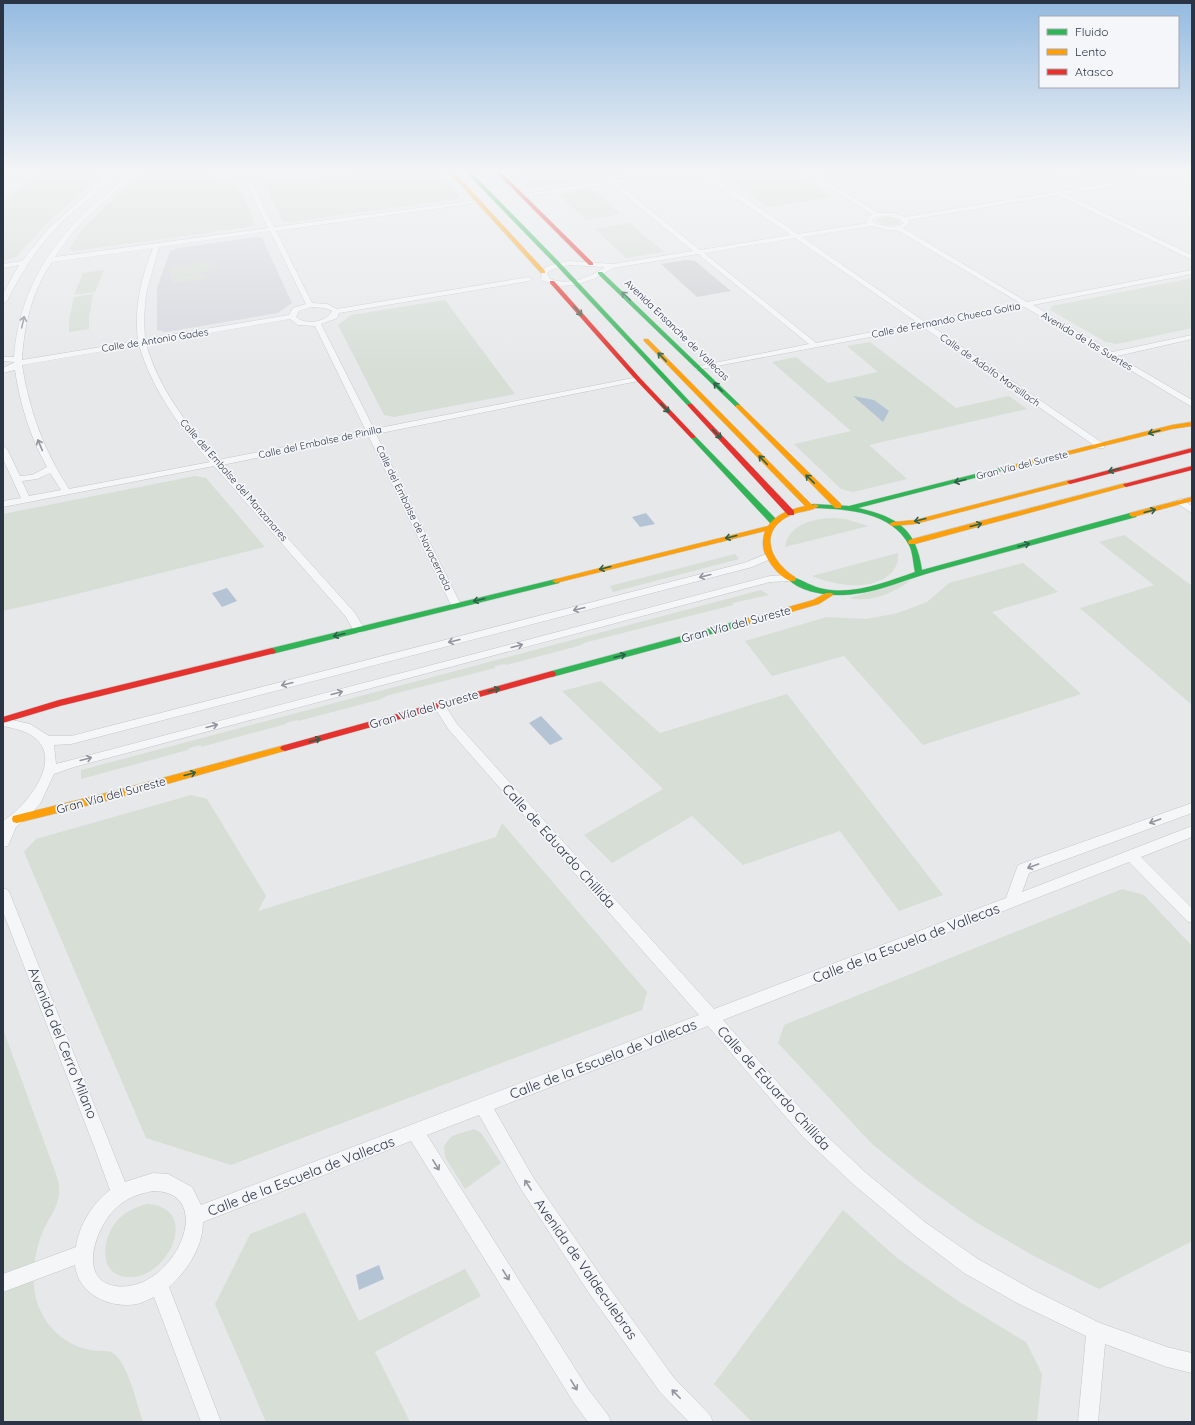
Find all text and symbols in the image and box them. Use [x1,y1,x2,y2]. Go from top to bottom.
legend [1039,16,1179,88]
text: Fluido [1075,24,1108,39]
text: Lento [1075,44,1106,59]
text: Atasco [1075,64,1113,79]
street label: Avenida Ensanche de Vallecas [622,277,732,384]
one-way arrow [621,291,631,301]
street label: Calle de Fernando Chueca Goitia [870,299,1022,341]
one-way arrow [573,306,582,316]
street label: Avenida de las Suertes [1039,309,1135,374]
one-way arrow [19,316,27,329]
street label: Calle de Antonio Gades [101,325,210,355]
street label: Calle de Adolfo Marsillach [937,330,1043,410]
one-way arrow [657,352,667,362]
one-way arrow [713,382,723,392]
one-way arrow [660,403,670,413]
street label: Calle del Embalse del Manzanares [177,416,291,544]
street label: Calle del Embalse de Pinilla [257,423,383,461]
one-way arrow [712,428,721,438]
one-way arrow [1148,429,1161,436]
one-way arrow [36,440,43,452]
street label: Calle del Embalse de Navacerrada [373,443,455,593]
street label: Gran Vía del Sureste [975,447,1069,483]
one-way arrow [758,455,768,465]
one-way arrow [1107,467,1120,474]
one-way arrow [805,474,815,484]
one-way arrow [954,477,967,485]
one-way arrow [1143,507,1156,514]
one-way arrow [914,517,927,525]
one-way arrow [970,520,983,528]
one-way arrow [725,534,738,541]
one-way arrow [1018,541,1031,548]
one-way arrow [599,565,612,573]
one-way arrow [699,573,712,581]
one-way arrow [472,597,485,604]
street label: Gran Vía del Sureste [680,602,793,646]
one-way arrow [573,606,586,613]
one-way arrow [333,632,346,639]
one-way arrow [447,638,460,645]
one-way arrow [511,641,524,649]
one-way arrow [613,652,626,659]
one-way arrow [281,681,294,688]
one-way arrow [488,685,501,693]
street label: Gran Vía del Sureste [368,686,480,732]
one-way arrow [331,689,344,696]
one-way arrow [205,722,218,729]
one-way arrow [309,735,322,743]
one-way arrow [79,755,92,762]
one-way arrow [183,770,196,777]
street label: Gran Vía del Sureste [55,773,168,817]
street label: Calle de Eduardo Chillida [498,780,620,912]
one-way arrow [1149,818,1162,825]
one-way arrow [1028,862,1040,870]
street label: Calle de la Escuela de Vallecas [810,899,1002,987]
street label: Avenida del Cerro Milano [24,965,102,1121]
street label: Calle de la Escuela de Vallecas [507,1015,699,1103]
street label: Calle de Eduardo Chillida [713,1022,835,1154]
street label: Calle de la Escuela de Vallecas [205,1132,397,1220]
one-way arrow [432,1159,440,1170]
one-way arrow [524,1180,532,1191]
street label: Avenida de Valdeculebras [530,1195,642,1343]
one-way arrow [502,1269,510,1281]
one-way arrow [571,1379,579,1391]
one-way arrow [671,1389,681,1399]

